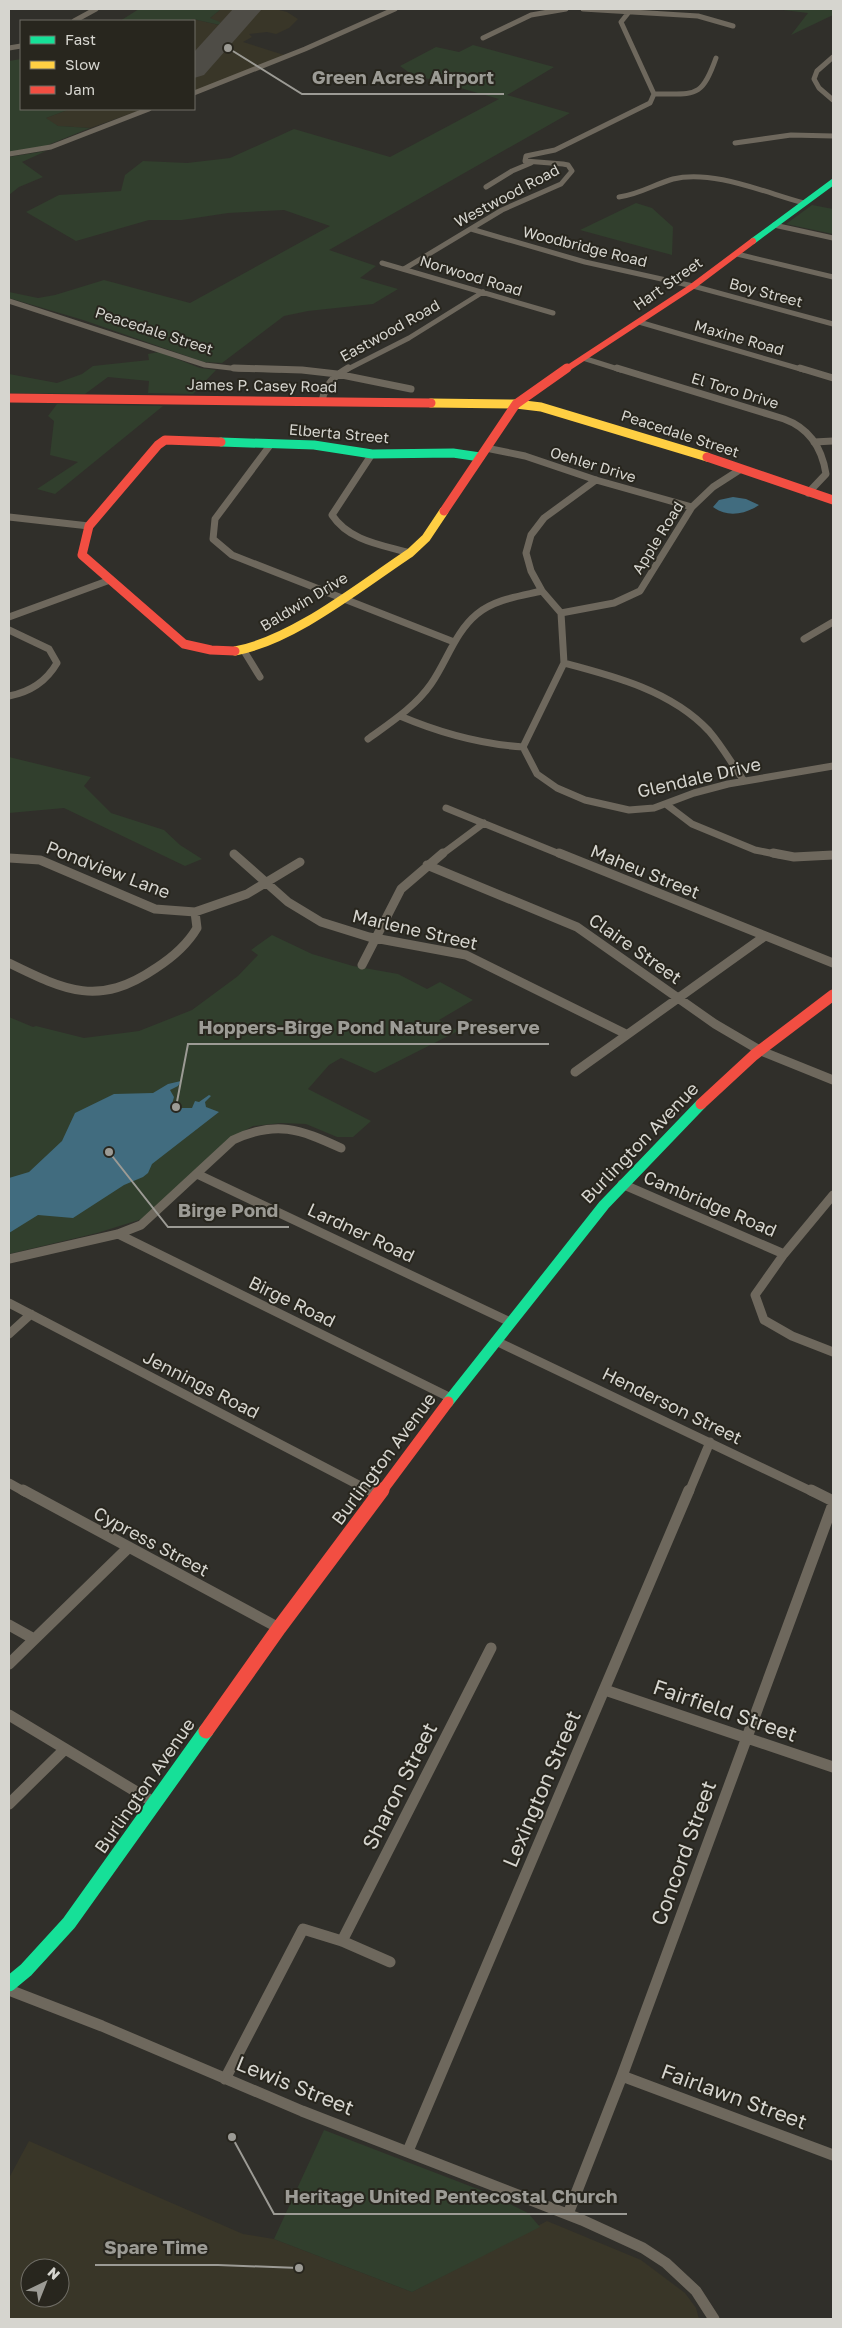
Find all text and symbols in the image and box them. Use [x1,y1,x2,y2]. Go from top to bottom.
legend [20,20,195,110]
text: Fast [65,30,96,48]
text: Slow [65,55,100,73]
callout: Green Acres Airport [302,60,504,94]
text: Green Acres Airport [312,65,495,88]
text: Jam [65,80,95,98]
street label: Westwood Road [451,160,562,230]
street label: Woodbridge Road [521,222,649,270]
street label: Norwood Road [418,251,525,299]
street label: Hart Street [629,253,705,314]
street label: Boy Street [728,274,805,310]
street label: Eastwood Road [336,295,443,365]
street label: Peacedale Street [93,302,216,358]
street label: Maxine Road [693,316,786,358]
street label: El Toro Drive [689,368,781,412]
street label: James P. Casey Road [187,375,337,395]
street label: Peacedale Street [619,405,742,461]
street label: Elberta Street [288,420,390,446]
street label: Oehler Drive [548,442,639,486]
street label: Apple Road [628,498,687,577]
street label: Baldwin Drive [257,568,351,634]
street label: Glendale Drive [635,752,763,802]
street label: Pondview Lane [43,835,173,903]
street label: Maheu Street [588,839,703,903]
street label: Marlene Street [350,904,480,954]
street label: Claire Street [585,908,686,988]
callout: Hoppers-Birge Pond Nature Preserve [188,1010,549,1044]
text: Hoppers-Birge Pond Nature Preserve [198,1015,540,1038]
street label: Burlington Avenue [576,1077,703,1207]
street label: Cambridge Road [641,1165,780,1241]
callout: Birge Pond [168,1193,289,1227]
text: Birge Pond [178,1198,278,1221]
street label: Lardner Road [304,1198,418,1267]
street label: Birge Road [245,1271,339,1332]
street label: Jennings Road [140,1345,263,1423]
street label: Henderson Street [599,1362,746,1449]
street label: Burlington Avenue [326,1388,440,1529]
street label: Cypress Street [90,1501,213,1581]
street label: Fairfield Street [650,1673,801,1747]
street label: Lexington Street [496,1706,586,1871]
street label: Burlington Avenue [89,1714,199,1857]
street label: Sharon Street [356,1718,442,1853]
street label: Concord Street [645,1777,721,1929]
street label: Lewis Street [233,2050,358,2121]
street label: Fairlawn Street [658,2058,811,2135]
callout: Heritage United Pentecostal Church [274,2180,627,2214]
text: Heritage United Pentecostal Church [285,2184,617,2207]
callout: Spare Time [95,2231,218,2265]
text: Spare Time [104,2235,208,2258]
north arrow [20,2258,70,2308]
text: N [45,2263,64,2283]

